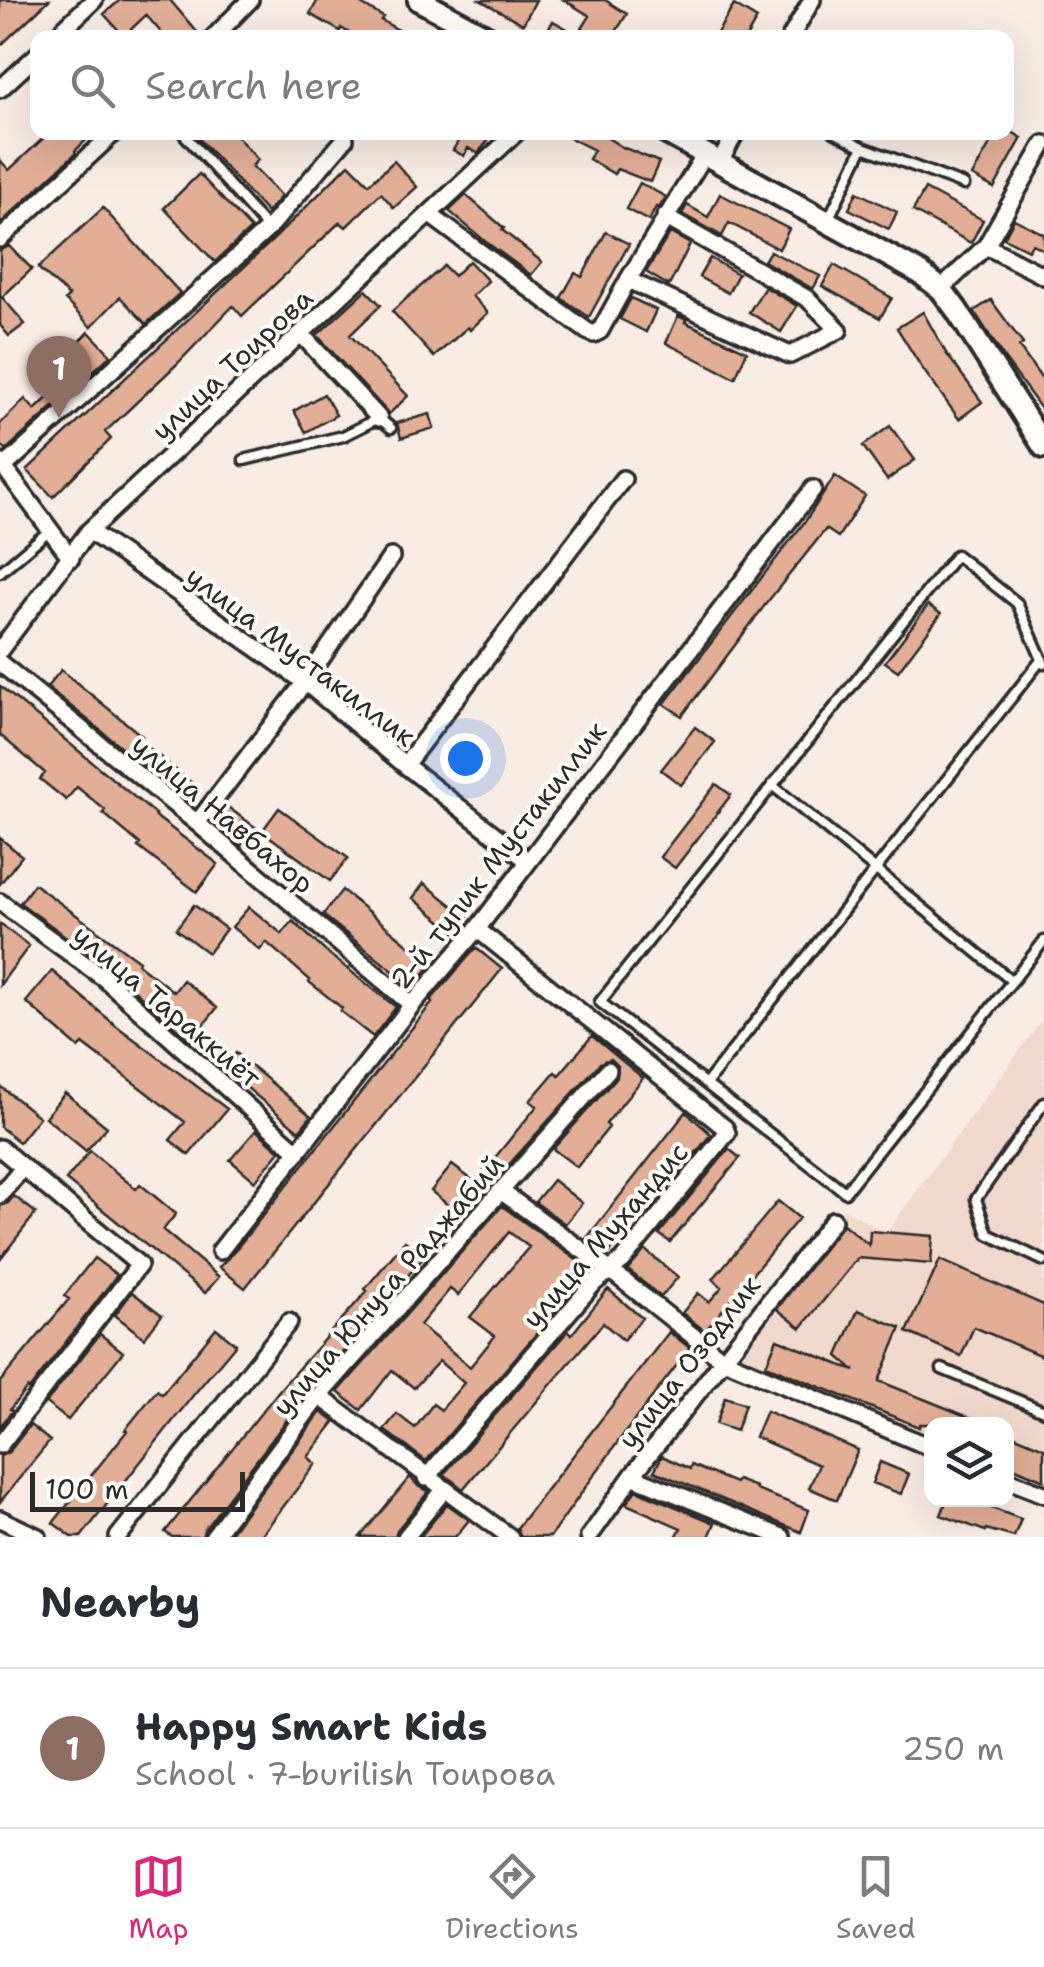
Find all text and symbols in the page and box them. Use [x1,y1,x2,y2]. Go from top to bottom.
search box [30,30,1014,140]
icon: search [65,58,120,113]
text: Search here [145,60,362,111]
street label: улица Тоирова [143,279,321,449]
pin: 1 [27,336,92,418]
street label: улица Мустакиллик [178,557,424,755]
street label: 2-й тупик Мустакиллик [381,713,615,997]
street label: улица Навбахор [123,726,323,902]
your location [440,733,491,784]
street label: улица Тараккиёт [65,916,270,1097]
street label: улица Мухандис [514,1134,696,1336]
street label: улица Юнуса Раджабий [264,1146,512,1424]
street label: улица Озодлик [609,1267,769,1457]
map controls [924,1417,1014,1507]
button: layers [924,1417,1014,1507]
scale bar [30,1467,245,1512]
text: 100 m [45,1470,129,1508]
text: Nearby [40,1574,200,1630]
text: Happy Smart Kids [135,1701,487,1752]
text: 1 [65,1727,80,1770]
text: 250 m [902,1727,1004,1770]
text: School · 7-burilish Тоирова [135,1752,555,1795]
tab: Map [129,1849,188,1947]
tab: Directions [445,1849,579,1947]
tab: Saved [836,1849,915,1947]

